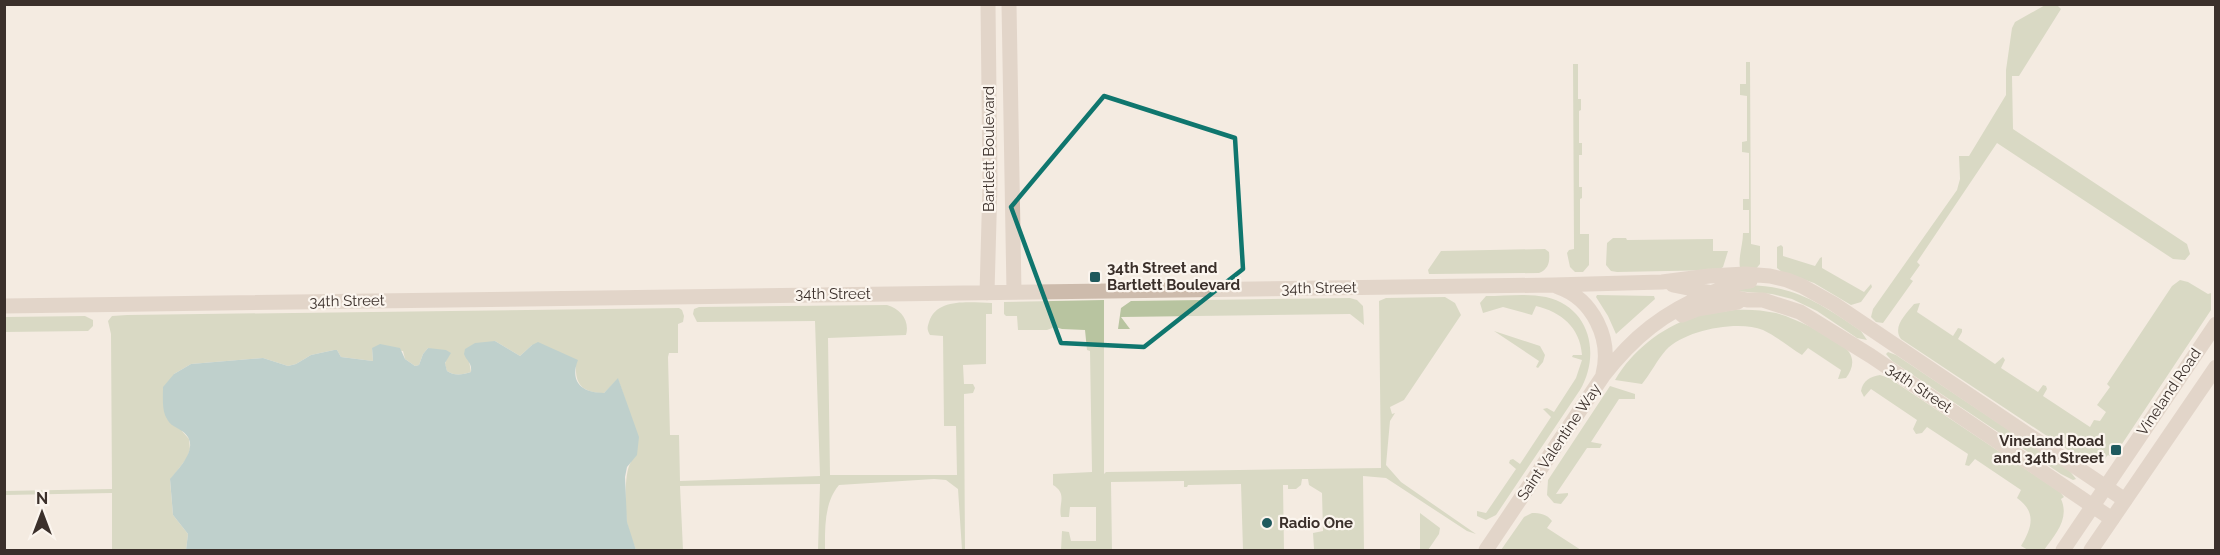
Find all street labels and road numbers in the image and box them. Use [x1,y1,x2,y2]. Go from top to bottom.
street label: Bartlett Boulevard [980,86,998,212]
street label: 34th Street [1281,278,1357,298]
street label: 34th Street [795,285,871,303]
street label: 34th Street [309,291,385,311]
street label: Vineland Road [2133,345,2205,439]
street label: 34th Street [1883,359,1955,417]
street label: Saint Valentine Way [1513,380,1605,504]

